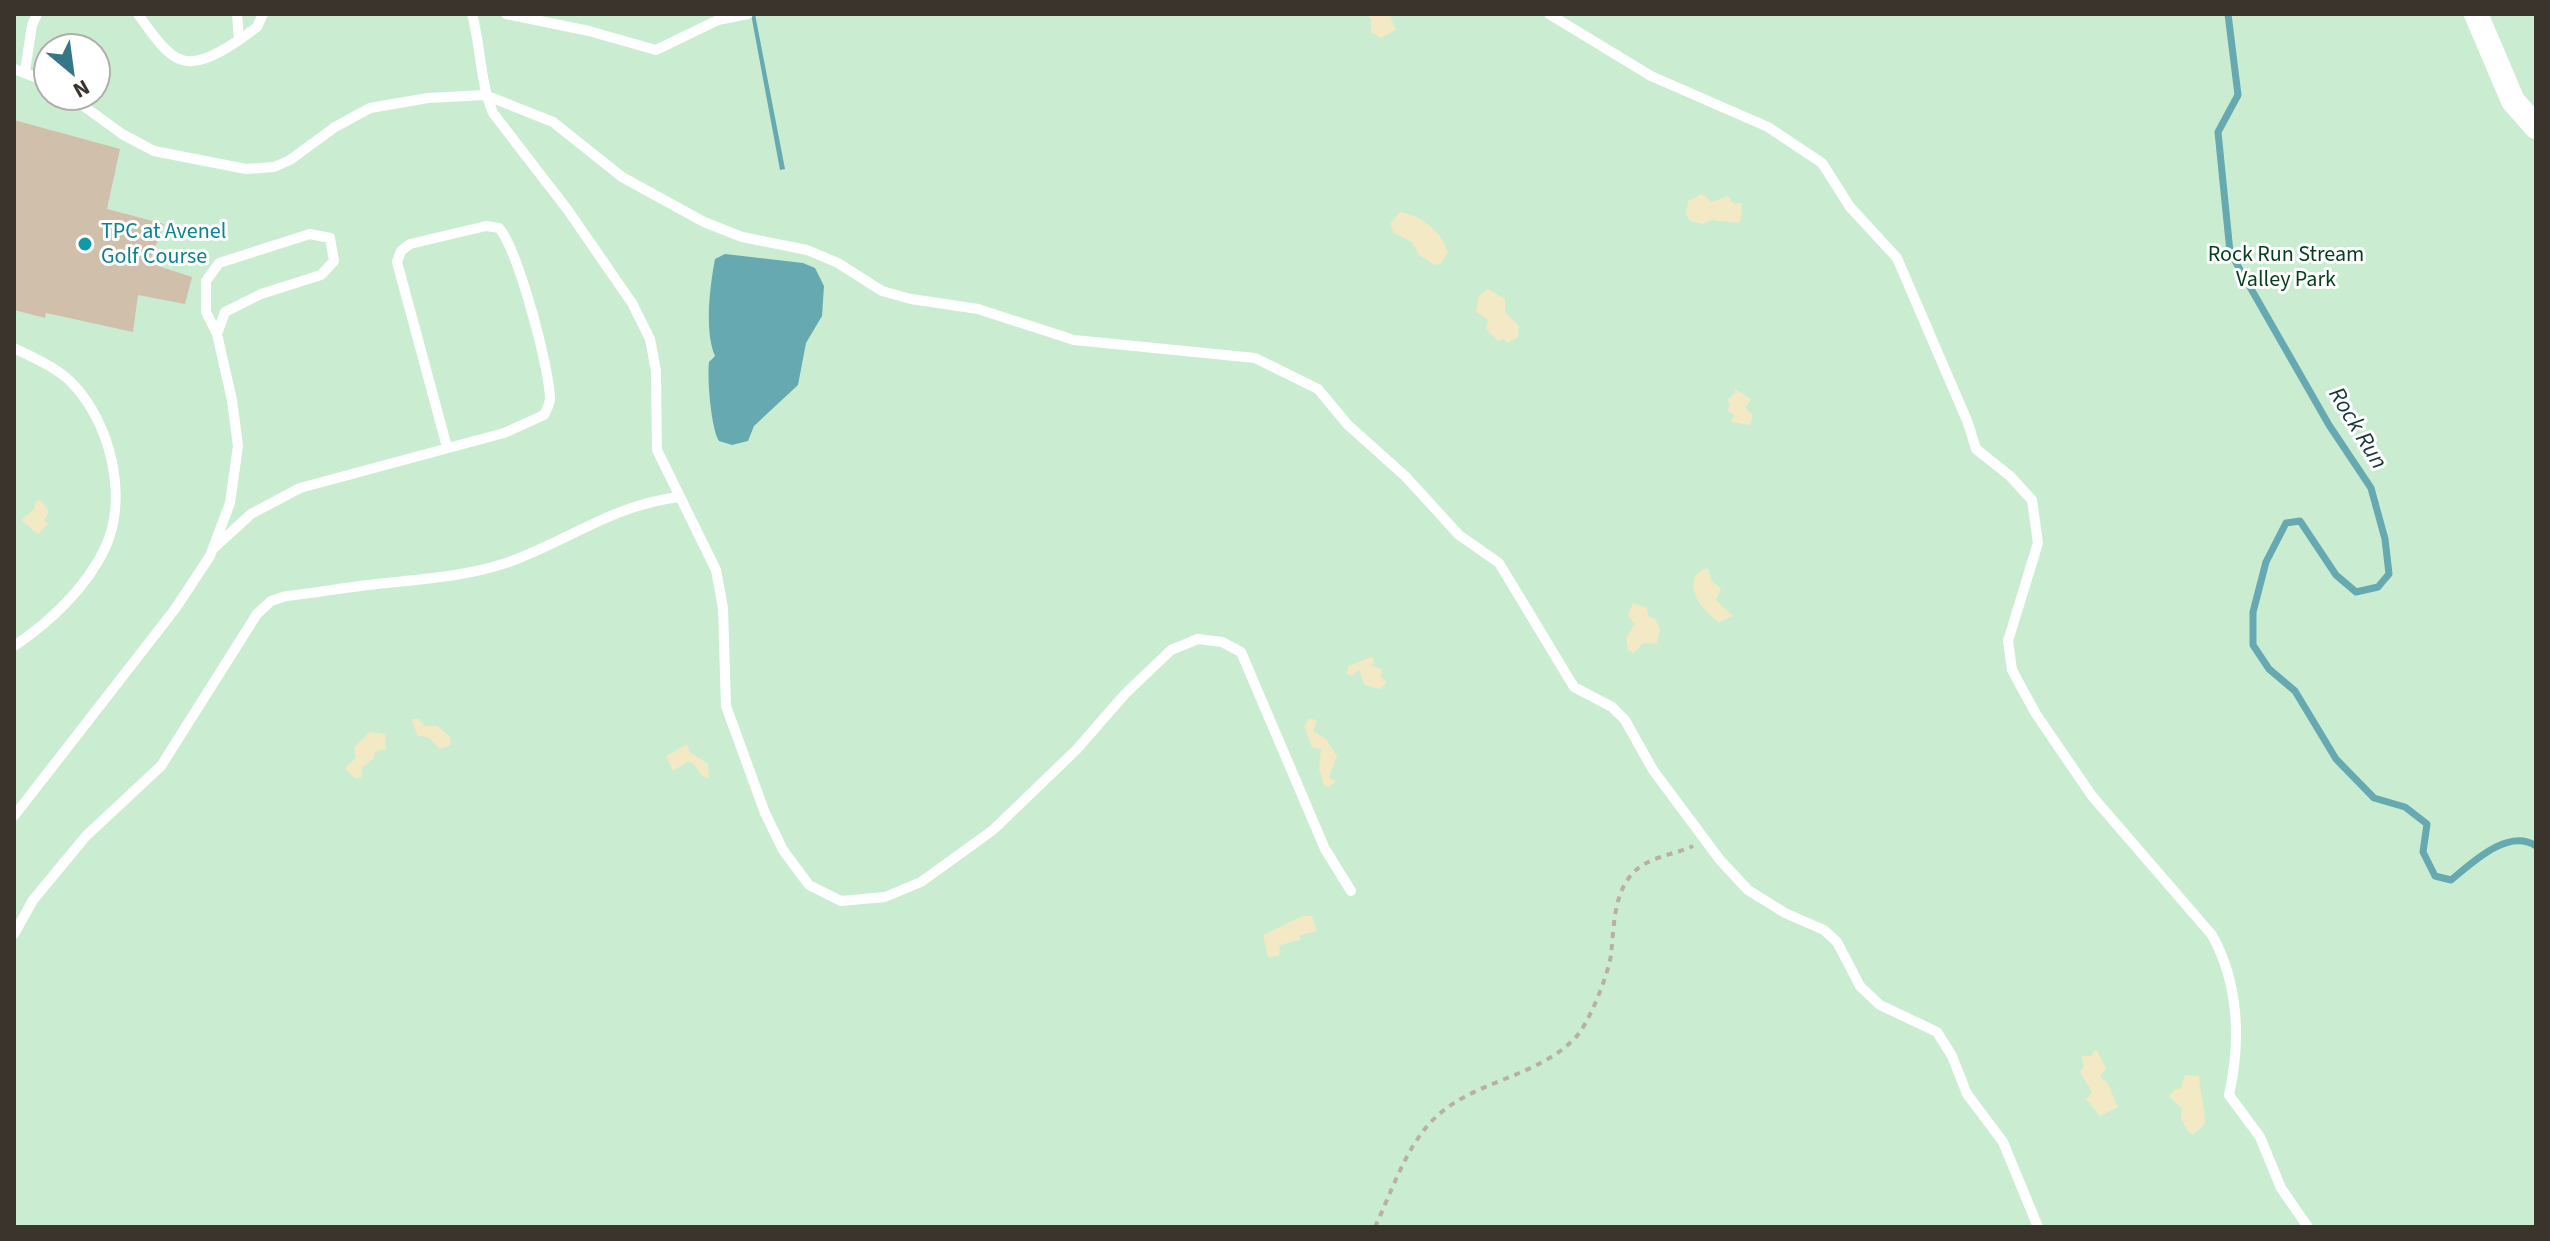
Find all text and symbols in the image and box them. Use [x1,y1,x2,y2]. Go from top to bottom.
north arrow [32,32,112,112]
text: N [67,71,95,106]
place label: TPC at Avenel Golf Course [101,215,226,272]
marker: TPC at Avenel Golf Course [76,235,94,253]
park label: Rock Run Stream Valley Park [2208,238,2364,295]
water label: Rock Run [2320,380,2396,476]

